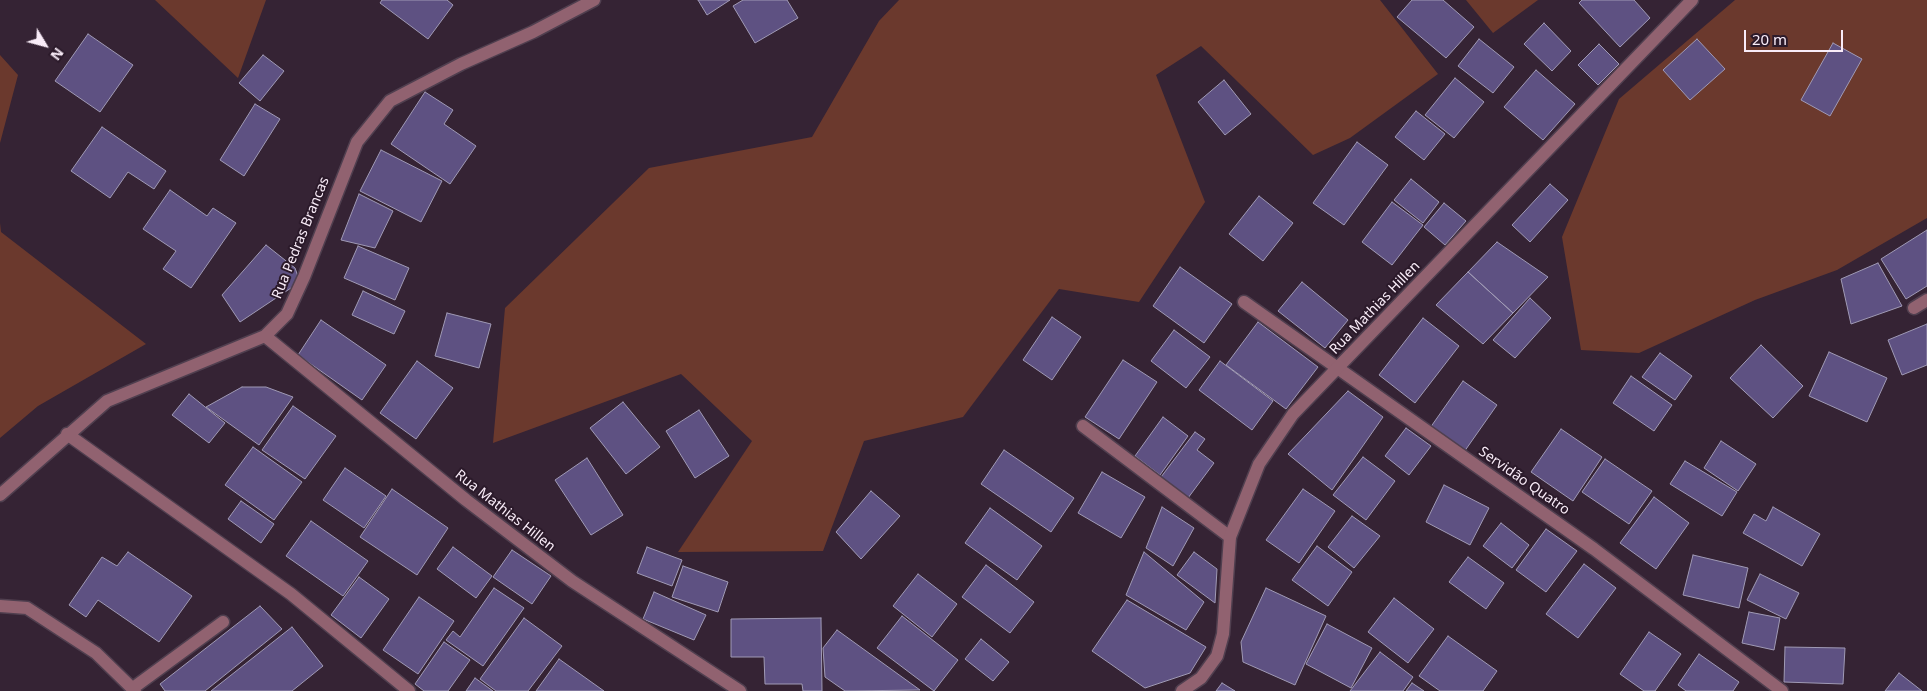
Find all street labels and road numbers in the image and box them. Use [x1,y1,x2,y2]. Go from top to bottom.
street label: Rua Pedras Brancas [269,175,333,301]
street label: Rua Mathias Hillen [1326,258,1424,358]
street label: Servidão Quatro [1475,443,1573,519]
street label: Rua Mathias Hillen [451,467,559,555]

